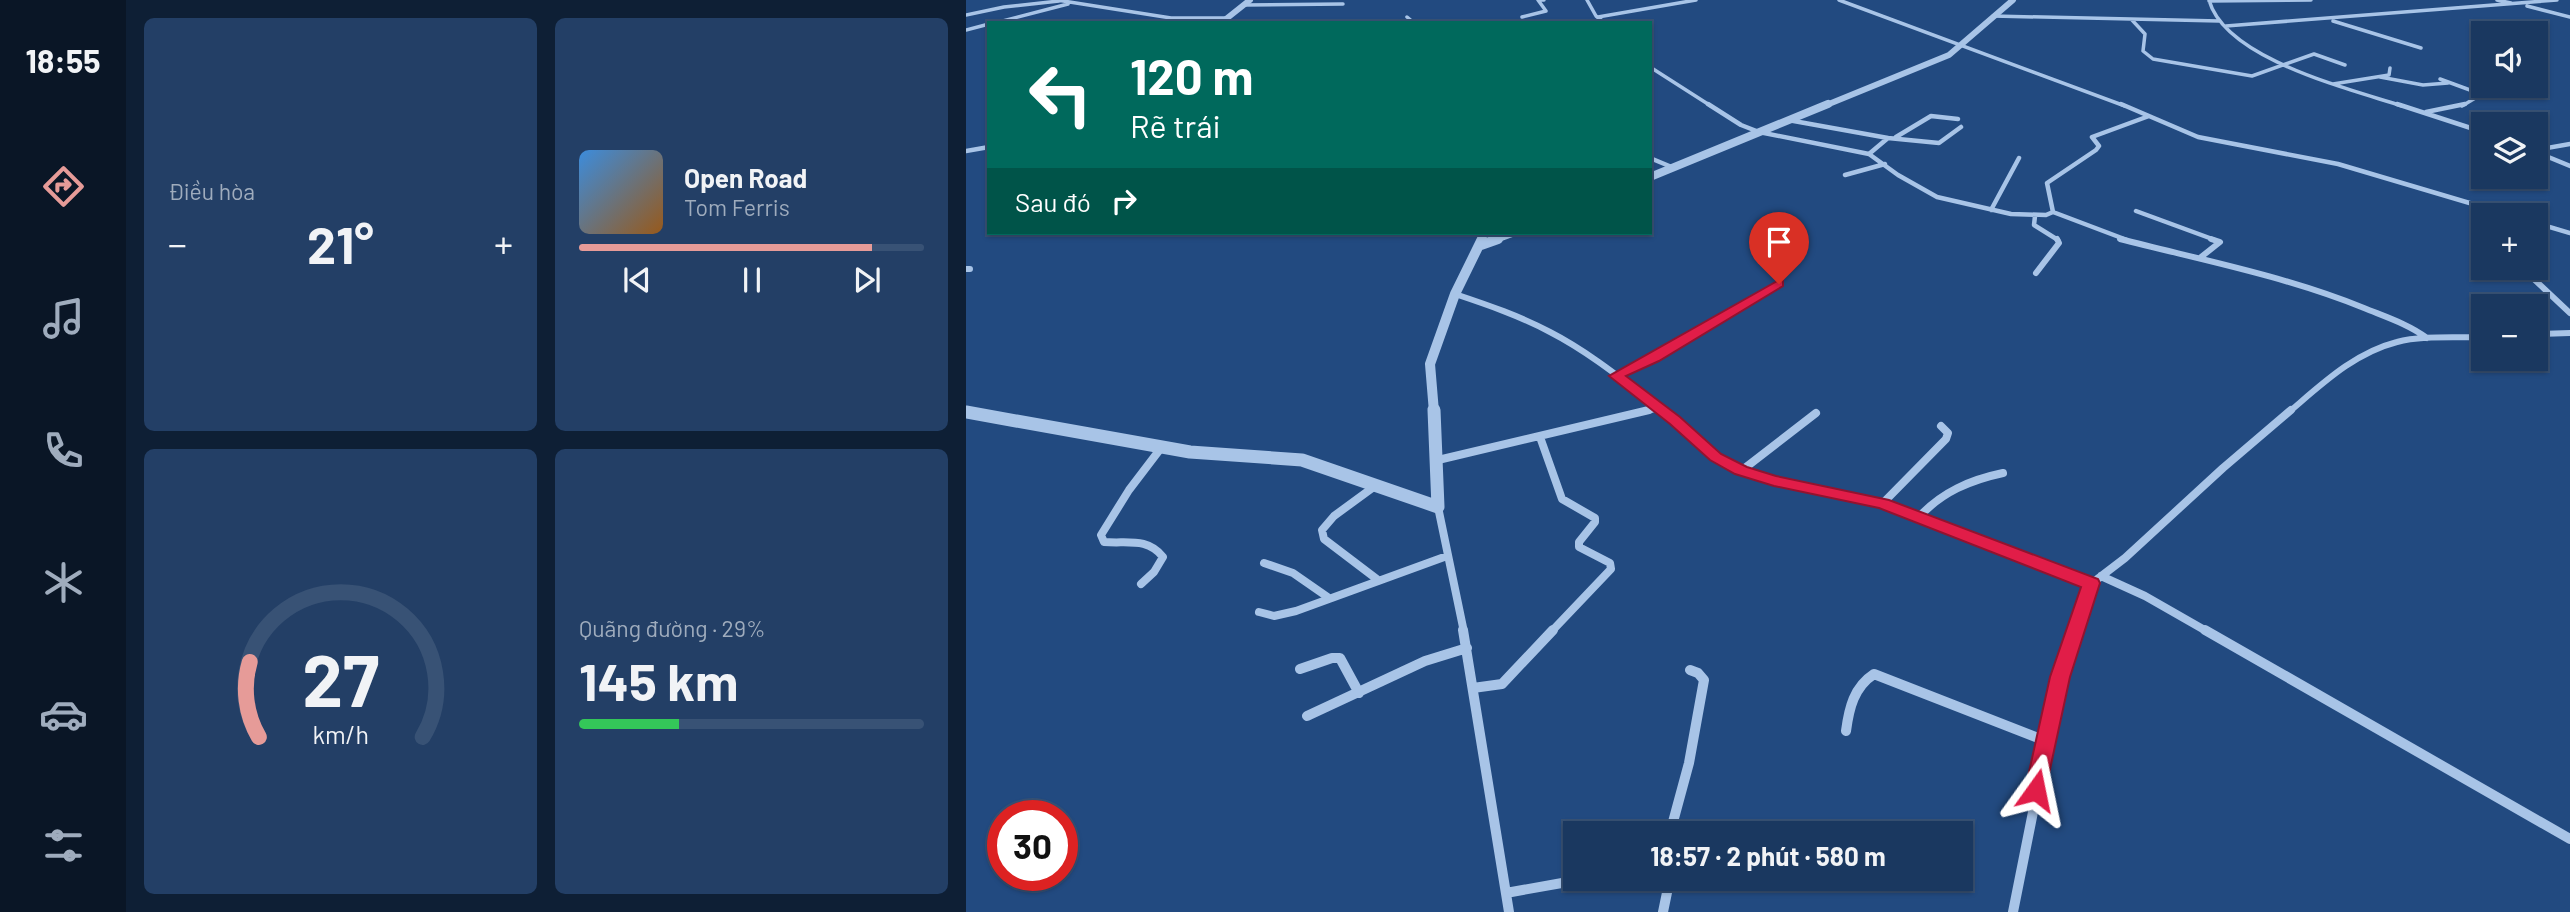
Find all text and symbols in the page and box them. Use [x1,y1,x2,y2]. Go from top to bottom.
map controls [2471,21,2548,371]
button: sound [2471,21,2548,98]
text: 18:55 [26,41,100,79]
text: 120 m [1130,46,1253,105]
icon: left [1015,49,1106,140]
text: Rẽ trái [1130,106,1221,144]
button: layers [2471,112,2548,189]
icon: directions [39,162,88,211]
text: Open Road [684,162,807,193]
text: Điều hòa [168,177,255,205]
icon: right [1105,182,1143,220]
text: Sau đó [1015,186,1091,217]
text: Tom Ferris [684,193,790,221]
button: + [2471,203,2548,280]
text: 21° [307,212,374,274]
pin [1749,212,1809,284]
text: − [168,220,187,266]
text: + [494,220,513,266]
icon: arrive [1760,223,1798,261]
icon: previous [618,261,656,299]
icon: pause [733,261,771,299]
icon: next [848,261,886,299]
icon: music [39,294,88,343]
button: − [2471,294,2548,371]
icon: phone [39,426,88,475]
icon: climate [39,558,88,607]
text: Quãng đường · 29% [579,614,765,642]
text: 27 [302,635,379,723]
text: 145 km [579,649,738,711]
icon: car [39,690,88,739]
text: km/h [312,719,369,749]
position arrow [1999,753,2073,827]
speed limit sign: 30 [987,800,1078,891]
icon: filters [39,821,88,870]
text: 18:57 · 2 phút · 580 m [1650,840,1886,871]

